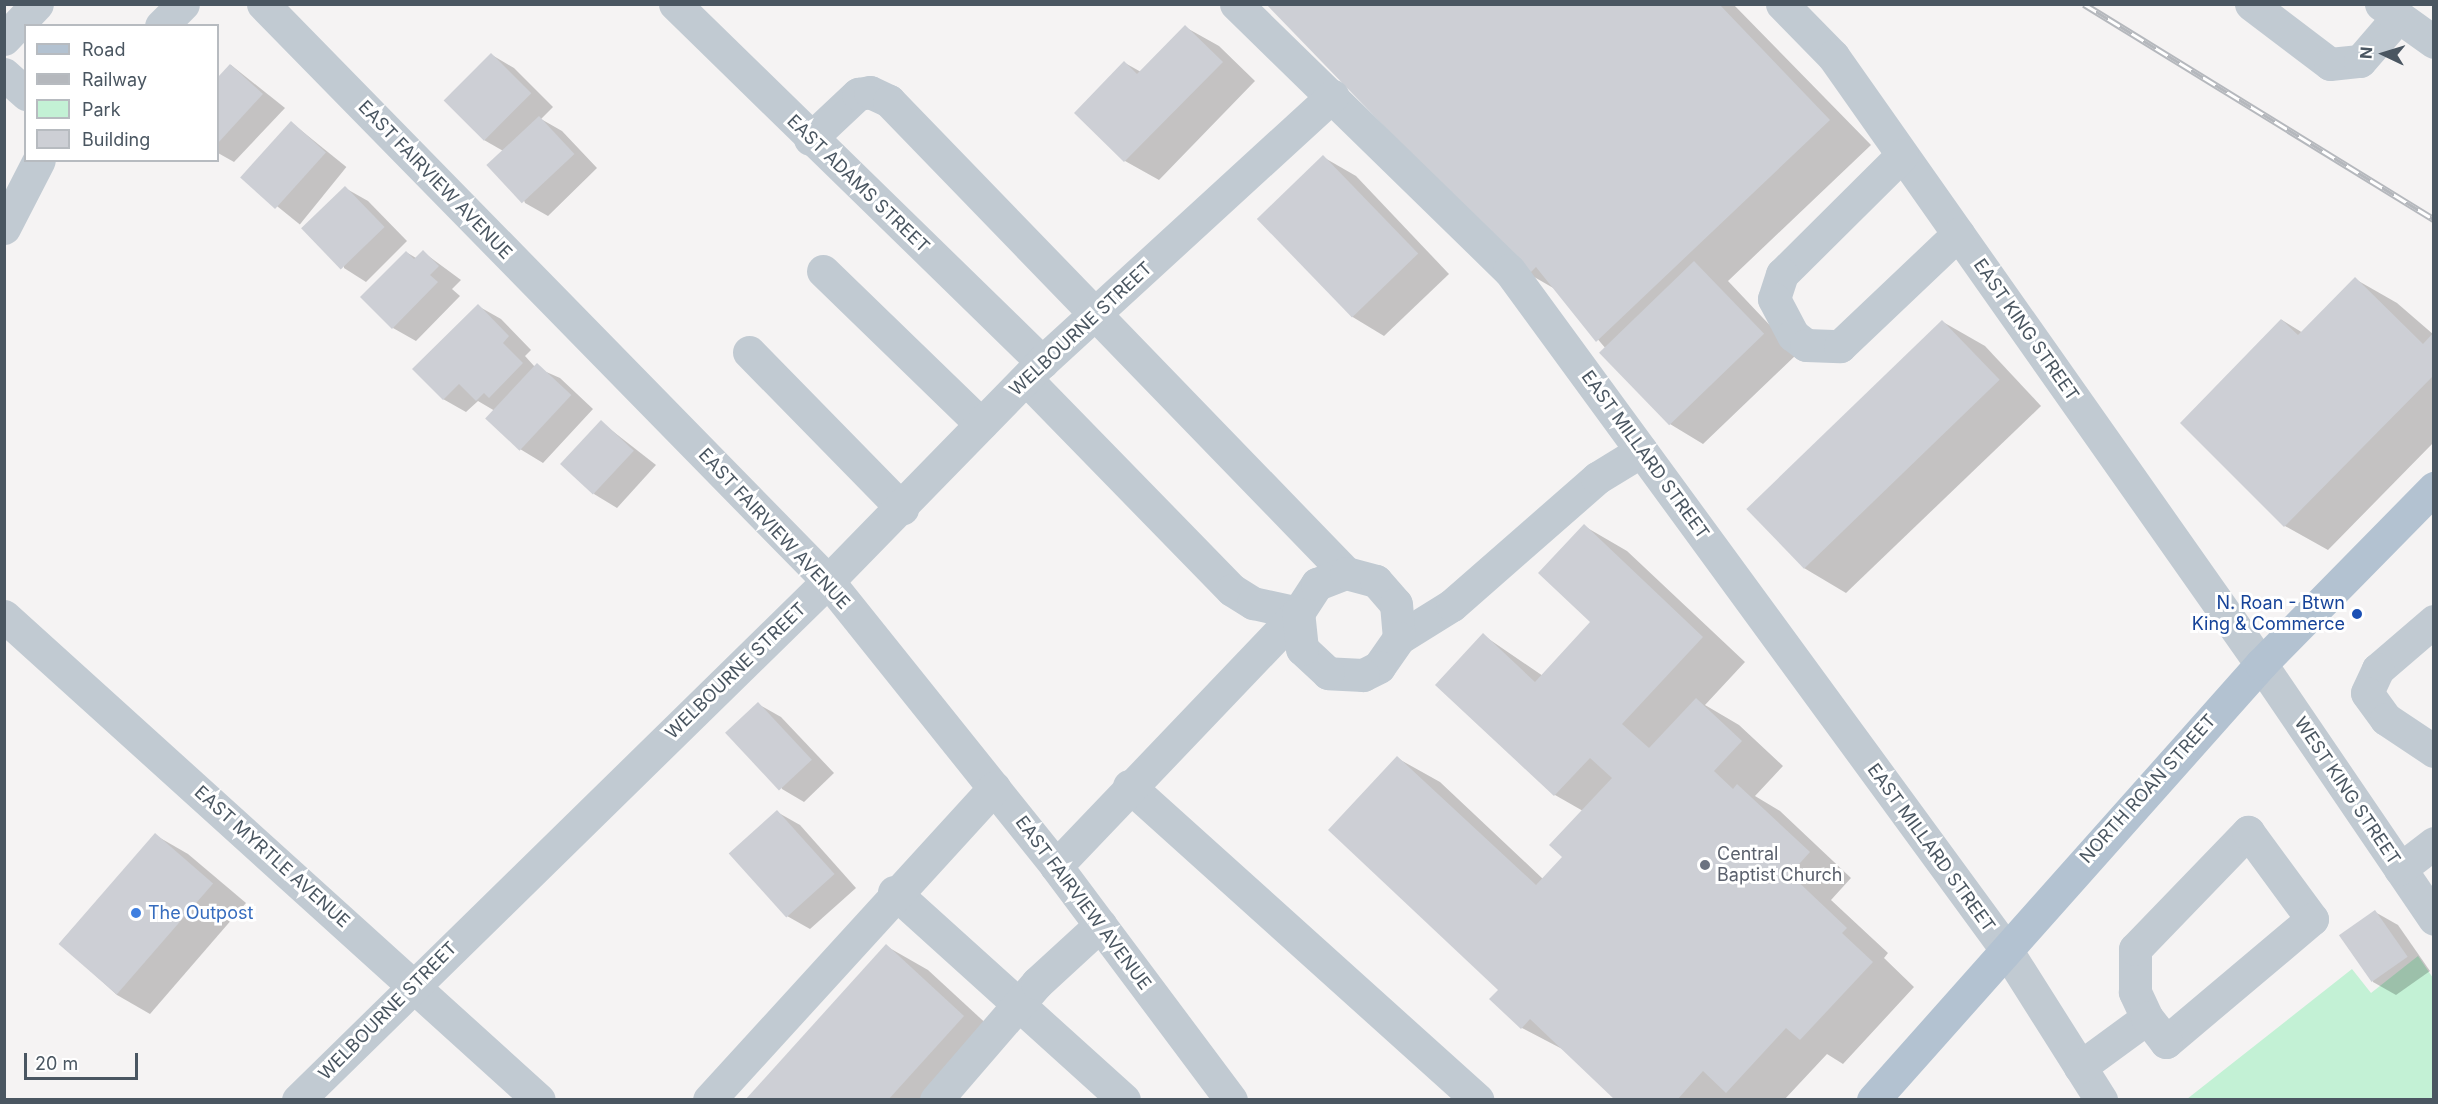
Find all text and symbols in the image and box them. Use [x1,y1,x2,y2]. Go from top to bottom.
legend [24,24,219,162]
north arrow [2354,24,2414,84]
text: Road [82,39,125,60]
text: N [2356,46,2376,60]
text: Railway [82,69,147,90]
street label: EAST FAIRVIEW AVENUE [354,96,516,264]
text: Park [82,99,121,120]
street label: EAST ADAMS STREET [782,110,934,258]
text: Building [82,129,150,150]
street label: EAST KING STREET [1969,255,2083,405]
street label: WELBOURNE STREET [1005,257,1157,401]
street label: EAST MILLARD STREET [1577,367,1713,543]
street label: EAST FAIRVIEW AVENUE [694,444,854,614]
place label: N. Roan - Btwn King & Commerce [2192,593,2345,636]
street label: WELBOURNE STREET [661,598,811,744]
marker: N. Roan - Btwn King & Commerce [2350,607,2364,621]
street label: NORTH ROAN STREET [2075,710,2221,868]
street label: WEST KING STREET [2289,713,2405,869]
street label: EAST MILLARD STREET [1863,760,1999,936]
street label: EAST MYRTLE AVENUE [190,782,354,932]
street label: EAST FAIRVIEW AVENUE [1011,812,1155,994]
place label: Central Baptist Church [1717,844,1842,886]
marker: Central Baptist Church [1698,858,1712,872]
place label: The Outpost [148,902,253,924]
marker: The Outpost [129,906,143,920]
street label: WELBOURNE STREET [314,937,462,1085]
scale bar [27,1041,141,1079]
text: 20 m [35,1053,78,1074]

